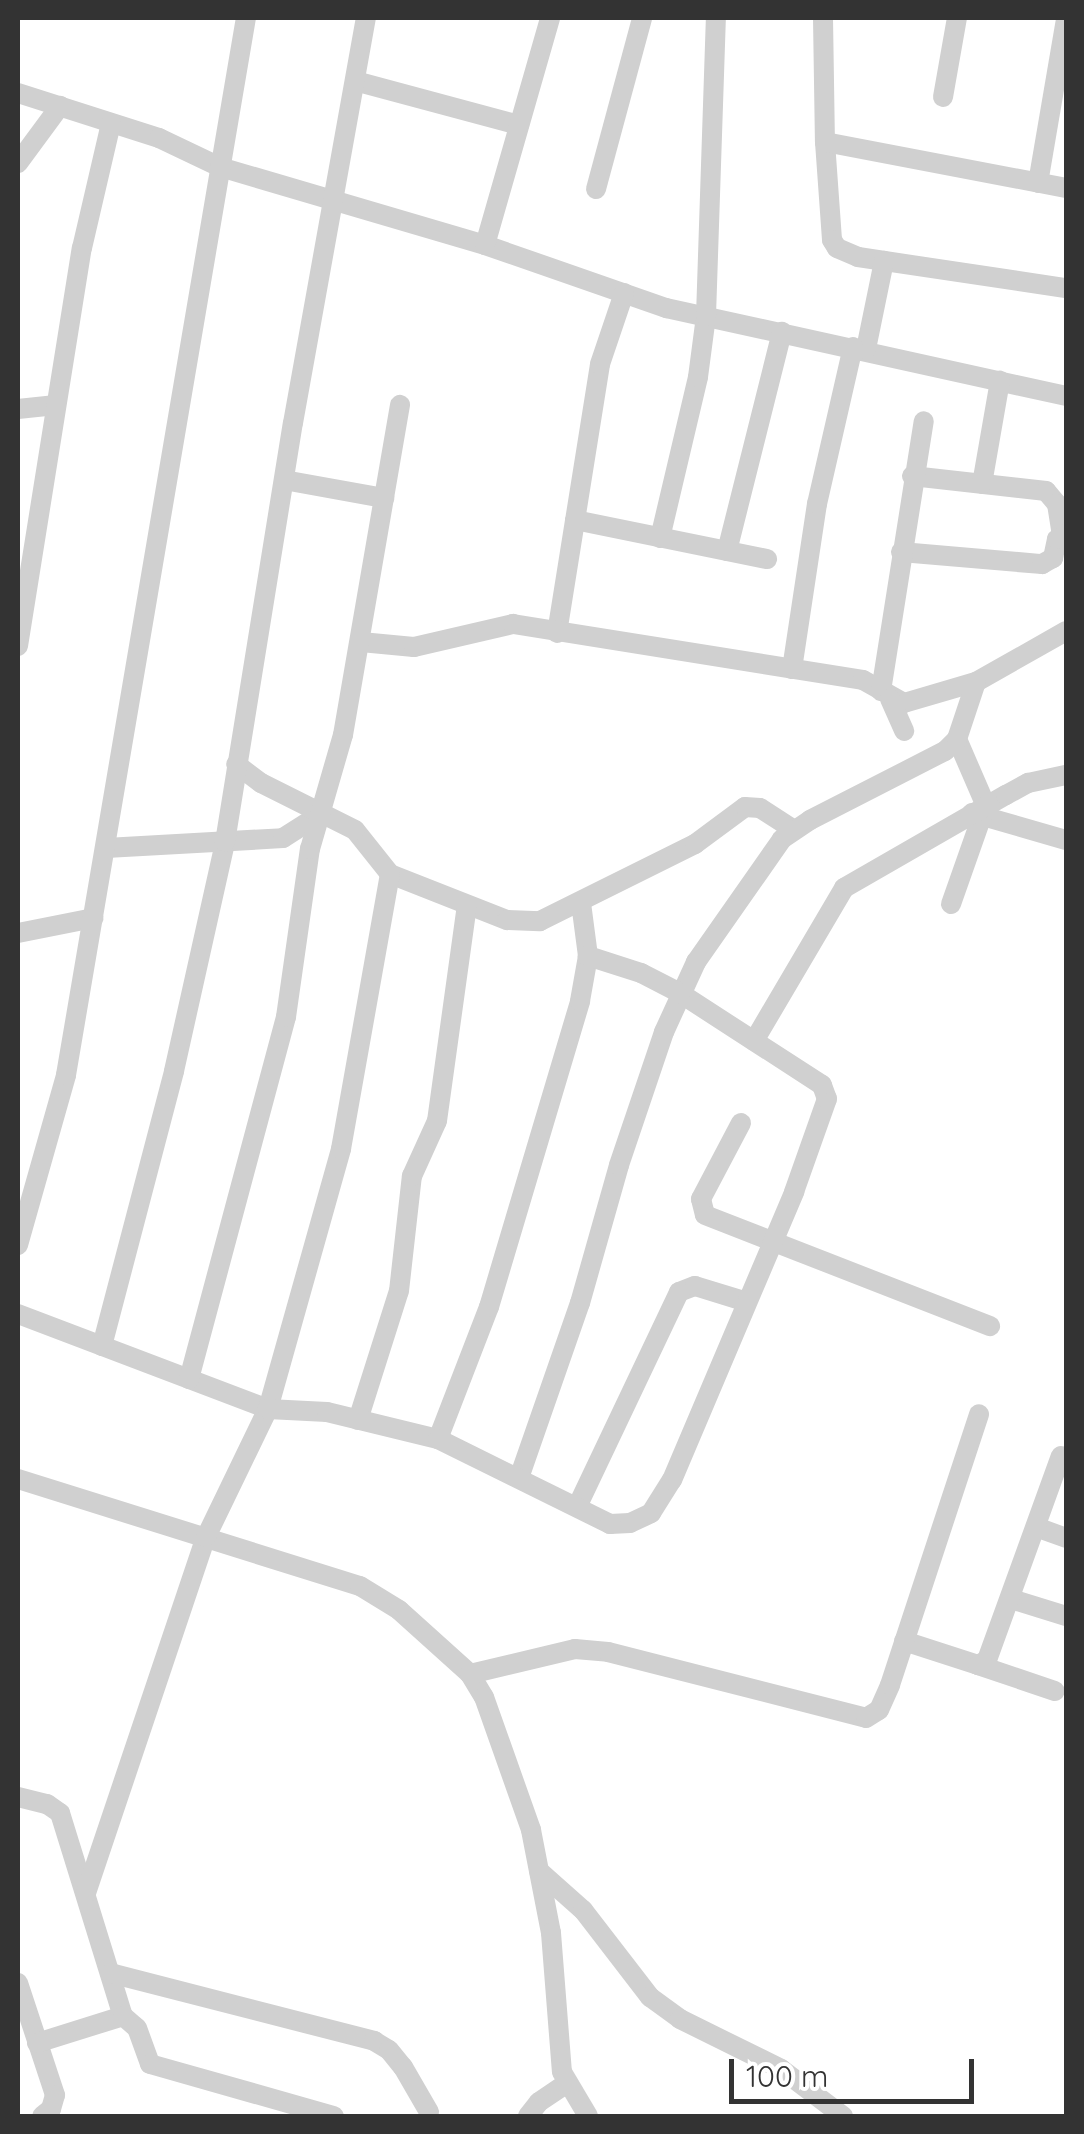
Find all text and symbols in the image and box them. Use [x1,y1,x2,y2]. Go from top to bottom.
scale bar [734,2039,979,2101]
text: 100 m [746,2057,828,2095]

